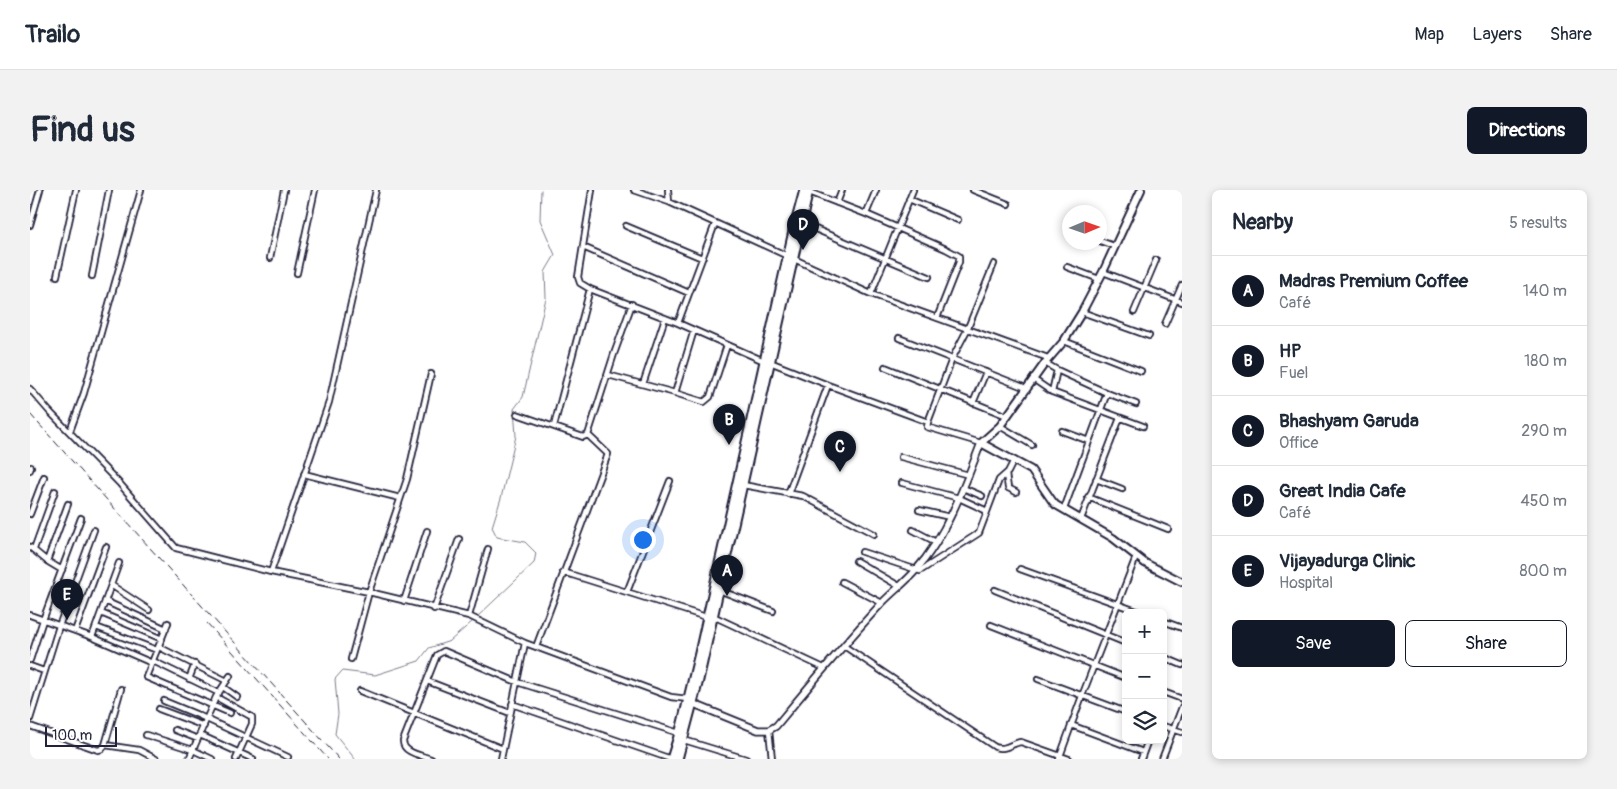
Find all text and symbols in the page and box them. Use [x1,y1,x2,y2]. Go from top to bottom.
text: Trailo [25,20,80,49]
text: Map [1415,23,1444,46]
text: Layers [1472,23,1522,46]
text: Share [1550,23,1592,46]
button: Directions [1467,107,1587,154]
text: Find us [30,108,135,152]
north arrow [1062,205,1107,250]
pin: D [787,209,819,250]
text: Nearby [1232,209,1293,236]
text: 5 results [1509,213,1567,233]
text: Madras Premium Coffee [1279,269,1468,293]
text: A [1243,281,1253,301]
text: 140 m [1523,281,1567,301]
text: Café [1279,293,1311,313]
text: HP [1279,339,1302,363]
text: B [1243,351,1253,371]
text: 180 m [1524,351,1567,371]
text: Fuel [1279,363,1308,383]
pin: B [713,404,745,445]
text: Bhashyam Garuda [1279,409,1419,433]
text: C [1243,421,1253,441]
text: 290 m [1521,421,1567,441]
pin: C [824,431,856,472]
text: Office [1279,433,1319,453]
text: Great India Cafe [1279,479,1406,503]
text: D [1243,491,1253,511]
text: 450 m [1520,491,1567,511]
text: Café [1279,503,1311,523]
your location [630,527,656,553]
text: Vijayadurga Clinic [1279,549,1416,573]
pin: A [711,555,743,596]
text: E [1244,561,1252,581]
text: 800 m [1519,561,1567,581]
text: Hospital [1279,573,1333,593]
pin: E [51,579,83,620]
map controls [1122,609,1167,744]
button: + [1122,609,1167,654]
button: Save [1232,620,1395,667]
button: Share [1405,620,1567,667]
button: − [1122,654,1167,699]
button: layers [1122,699,1167,744]
scale bar [45,724,118,747]
text: 100 m [52,727,92,744]

